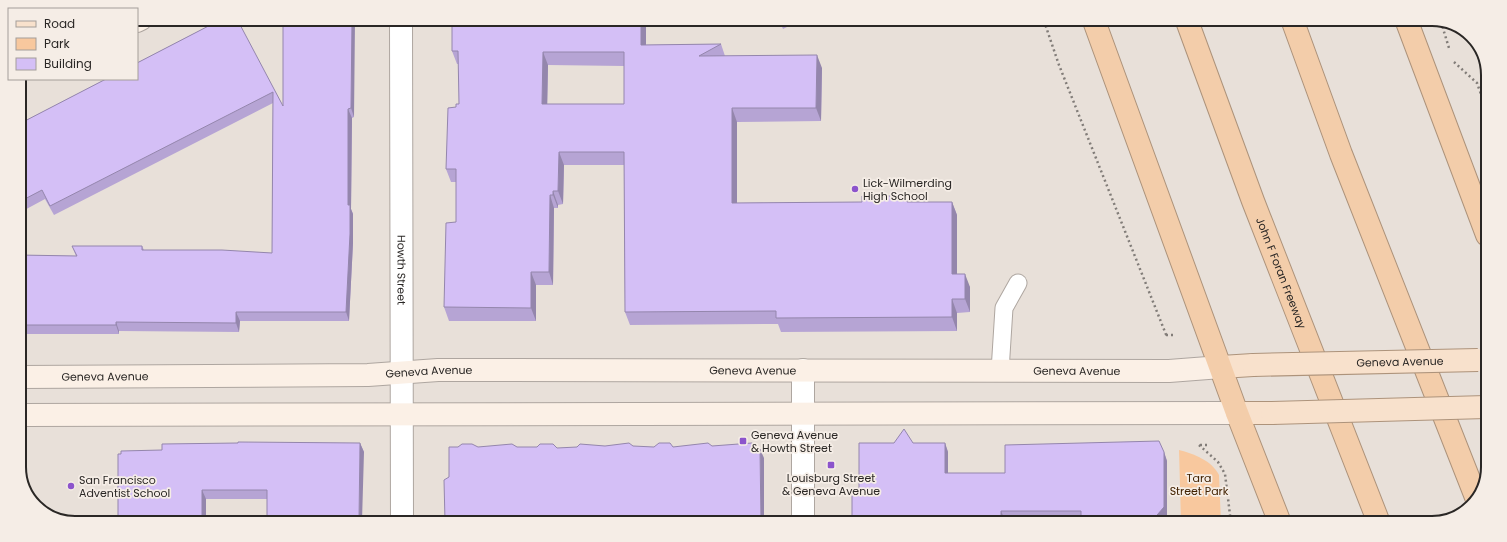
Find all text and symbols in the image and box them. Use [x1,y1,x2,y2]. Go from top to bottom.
legend [8,8,138,80]
text: Road [44,15,75,32]
text: Park [44,35,71,52]
text: Building [44,55,92,72]
place label: Lick-Wilmerding High School [863,175,952,204]
marker: Lick-Wilmerding High School [850,184,860,194]
street label: John F Foran Freeway [1252,215,1310,332]
street label: Howth Street [393,235,410,305]
street label: Geneva Avenue [1356,353,1444,371]
street label: Geneva Avenue [385,362,473,382]
street label: Geneva Avenue [709,362,797,378]
street label: Geneva Avenue [1033,363,1121,379]
street label: Geneva Avenue [61,368,149,385]
place label: Geneva Avenue & Howth Street [751,427,838,456]
marker: Geneva Avenue & Howth Street [738,436,748,446]
marker: Louisburg Street & Geneva Avenue [826,460,836,470]
place label: Louisburg Street & Geneva Avenue [782,470,880,499]
park label: Tara Street Park [1170,470,1229,499]
place label: San Francisco Adventist School [79,472,170,501]
marker: San Francisco Adventist School [66,481,76,491]

